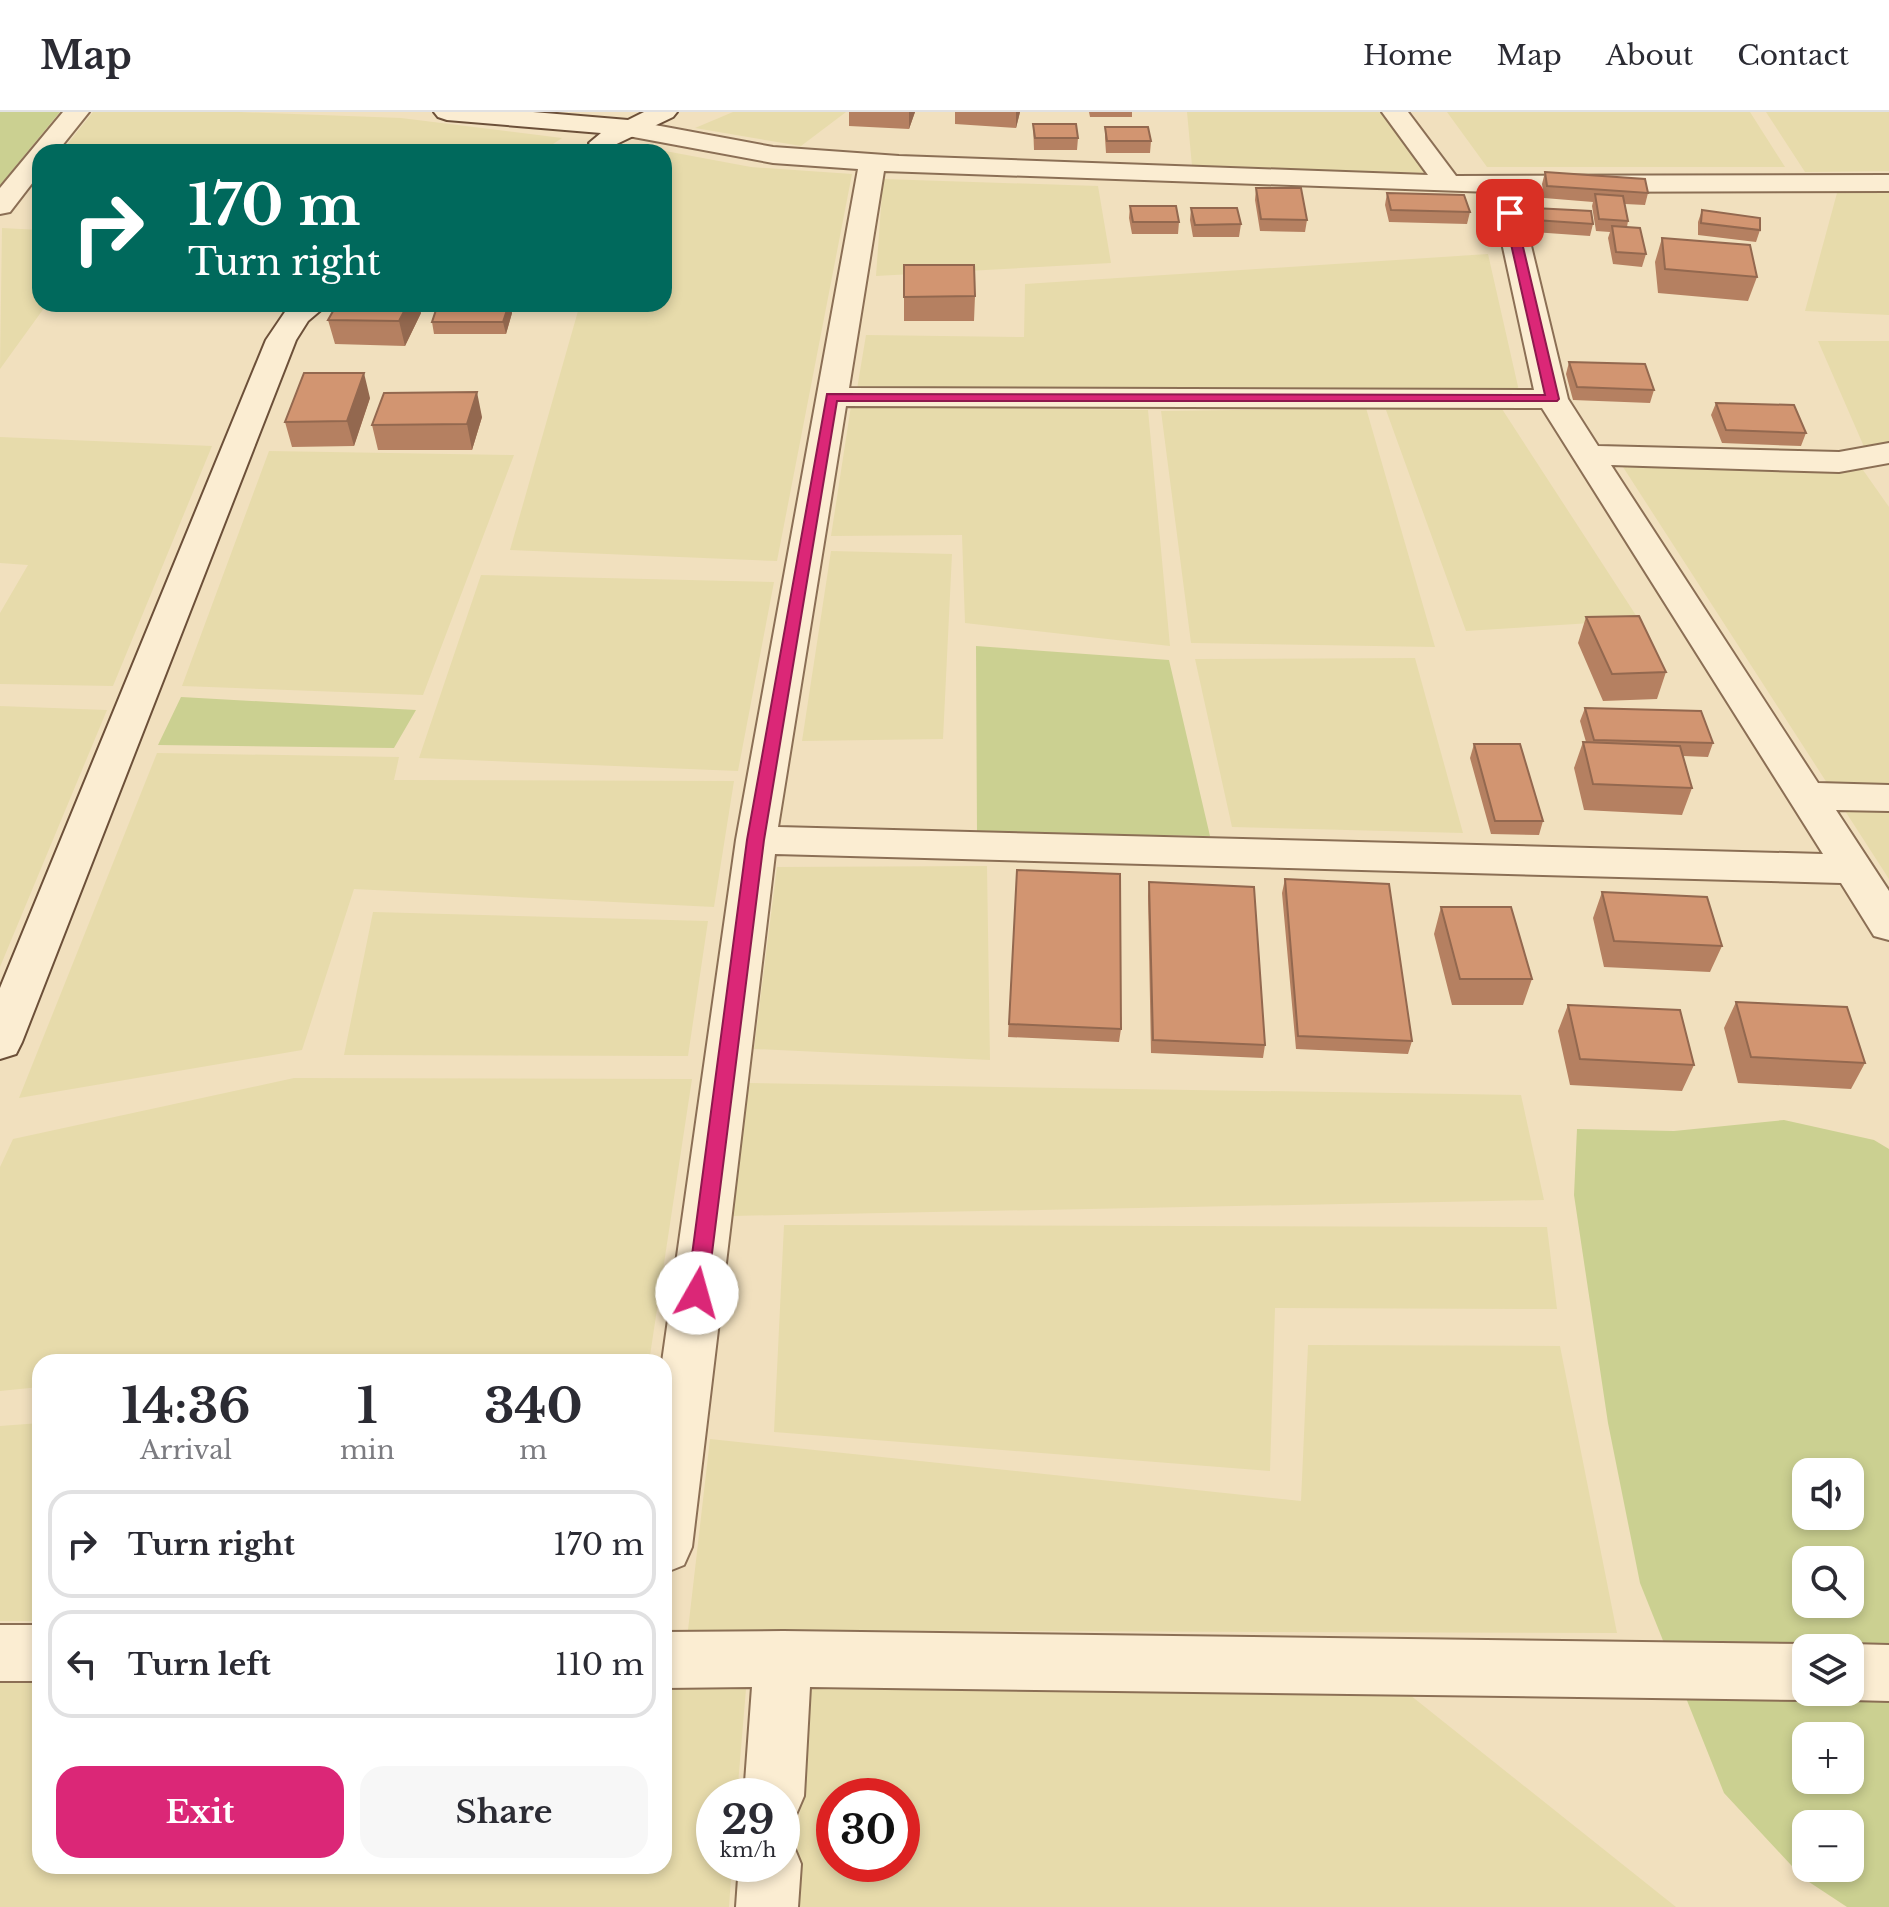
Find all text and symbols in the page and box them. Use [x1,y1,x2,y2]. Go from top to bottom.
text: Map [40,32,132,79]
text: Home [1363,38,1453,73]
text: Map [1497,38,1562,73]
text: About [1606,38,1693,73]
text: Contact [1737,38,1849,73]
text: 170 m [188,171,360,240]
icon: right [56,176,160,280]
pin [1476,179,1544,247]
icon: arrive [1488,191,1532,235]
text: Turn right [188,240,381,285]
position arrow [655,1251,739,1335]
text: 14:36 [121,1376,251,1436]
text: 1 [357,1376,378,1436]
text: 340 [484,1376,583,1436]
text: Arrival [140,1434,232,1466]
text: min [340,1434,395,1466]
text: m [519,1434,547,1466]
map controls [1792,1458,1864,1882]
button: sound [1792,1458,1864,1530]
icon: right [60,1522,104,1566]
text: Turn right [128,1526,295,1563]
text: 170 m [553,1526,644,1563]
button: search [1792,1546,1864,1618]
button: layers [1792,1634,1864,1706]
icon: left [60,1642,104,1686]
text: Turn left [128,1646,271,1683]
text: 110 m [555,1646,644,1683]
button: + [1792,1722,1864,1794]
button: Exit [56,1766,344,1858]
button: Share [360,1766,648,1858]
speed limit sign: 30 [816,1778,920,1882]
text: 29 [722,1795,775,1845]
button: − [1792,1810,1864,1882]
text: km/h [720,1838,776,1862]

